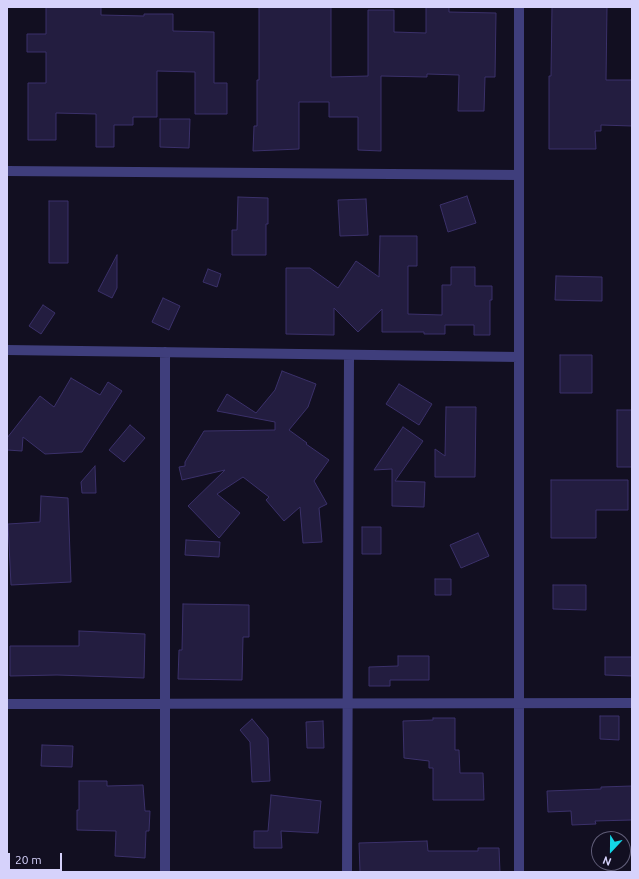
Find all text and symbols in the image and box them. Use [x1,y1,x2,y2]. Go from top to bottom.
north arrow [591,831,631,871]
scale bar [10,845,64,871]
text: 20 m [15,853,42,866]
text: N [601,854,613,868]

